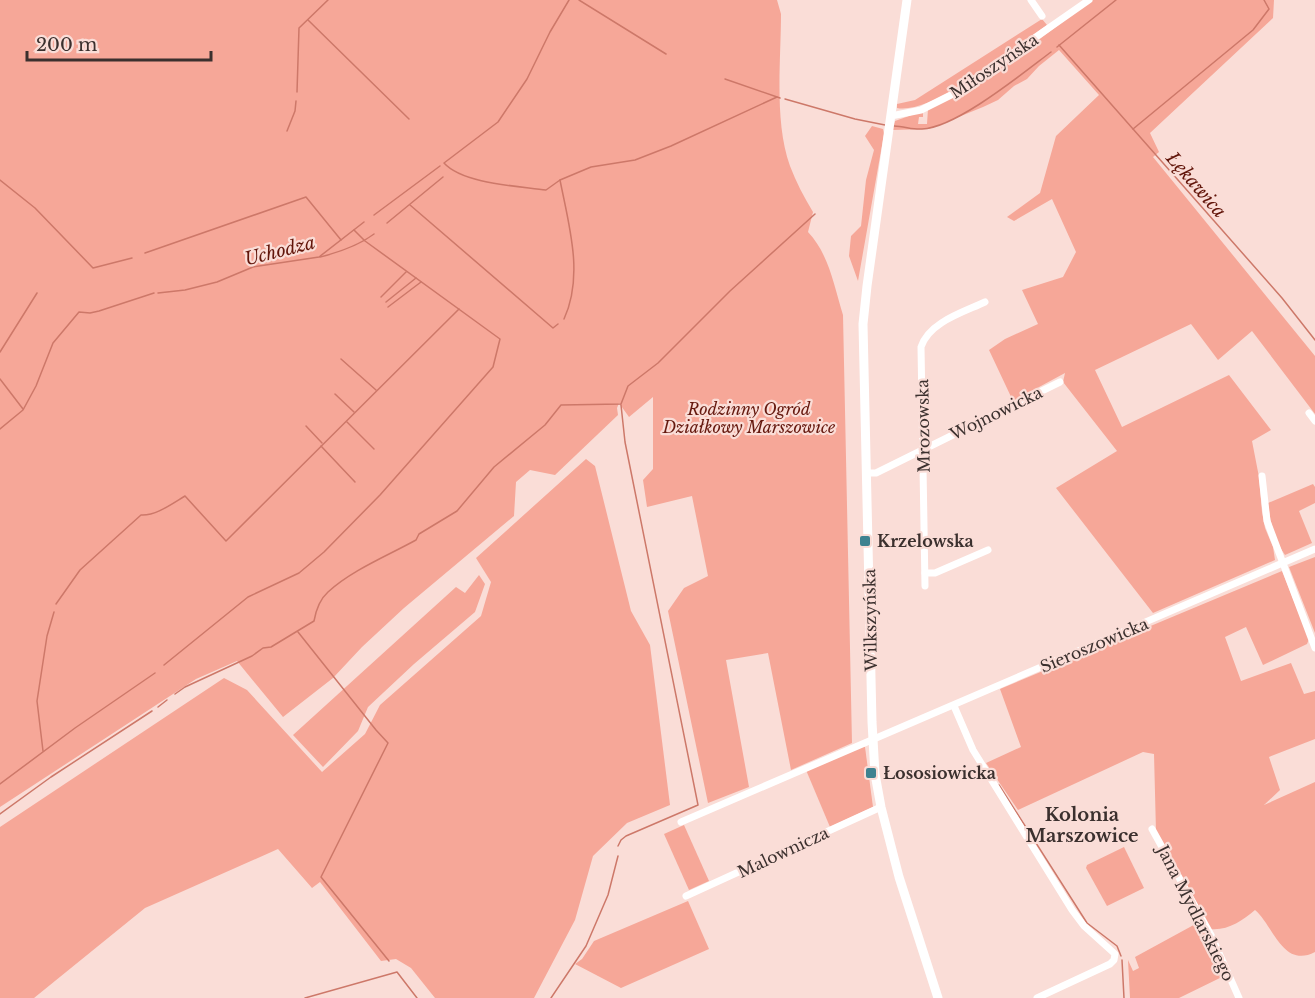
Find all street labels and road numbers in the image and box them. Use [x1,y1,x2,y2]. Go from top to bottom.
street label: Miłoszyńska [946,29,1042,103]
street label: Mrozowska [912,379,934,473]
street label: Wojnowicka [946,382,1046,444]
street label: Wilkszyńska [859,568,881,672]
street label: Sieroszowicka [1037,613,1151,677]
street label: Malownicza [734,822,832,882]
street label: Jana Mydlarskiego [1152,840,1239,984]

